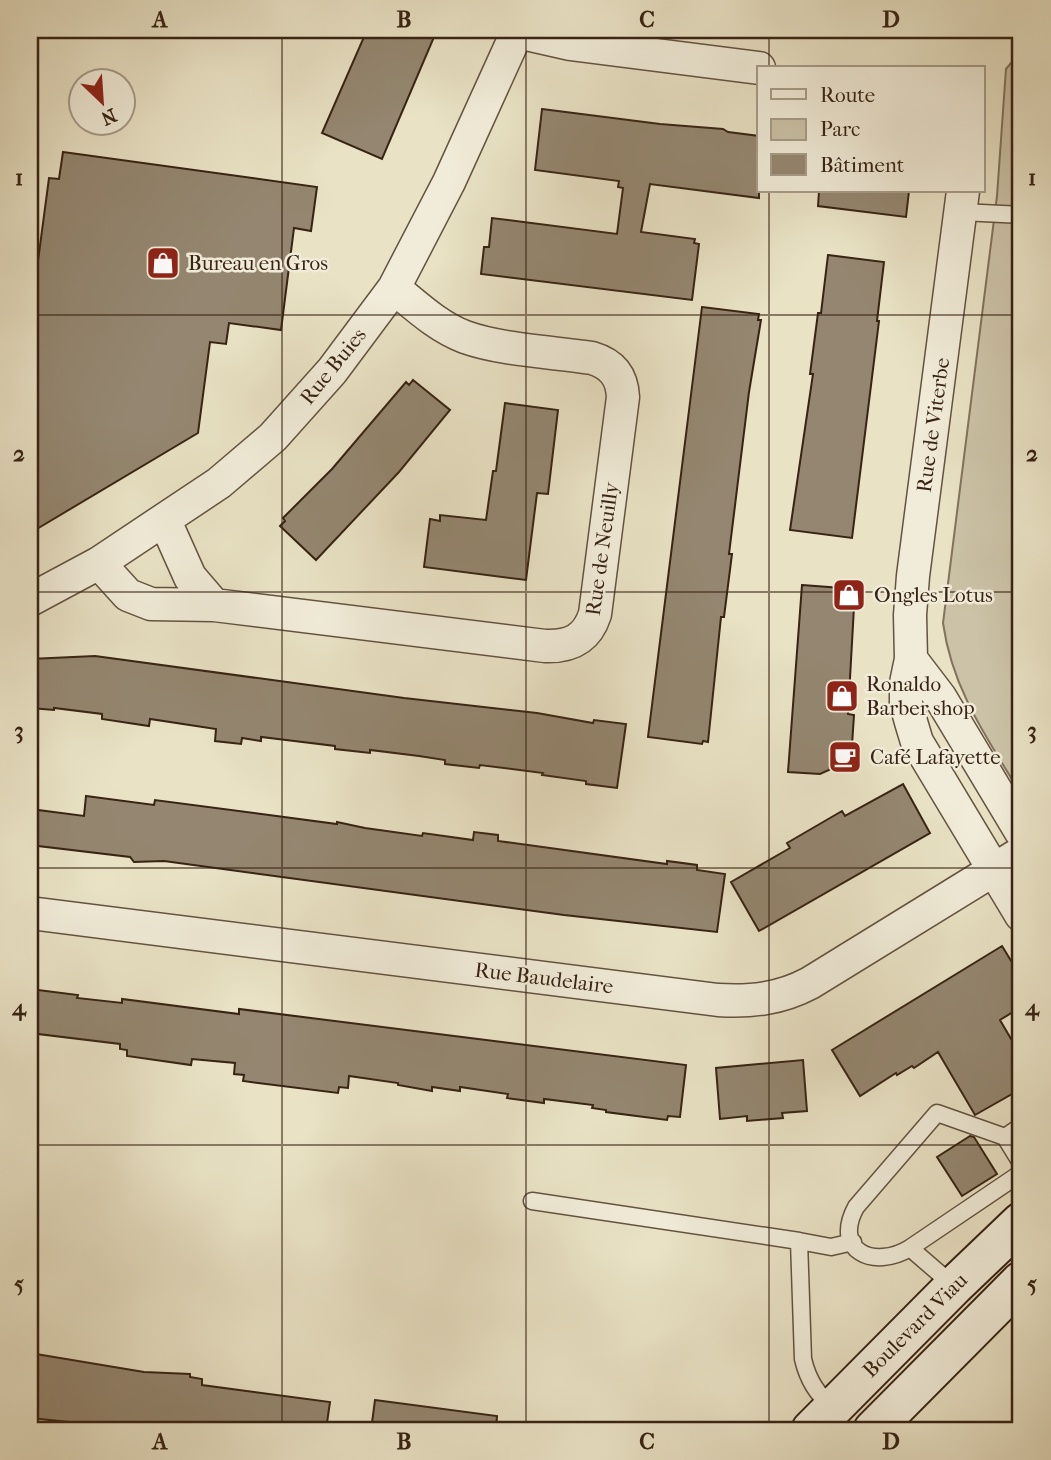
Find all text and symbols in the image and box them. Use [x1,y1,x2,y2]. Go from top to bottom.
text: A [151,6,169,33]
text: B [397,6,412,33]
text: C [639,6,655,33]
text: D [882,6,900,33]
north arrow [66,66,136,136]
legend [757,66,984,192]
text: Route [820,83,875,107]
text: N [97,103,120,130]
text: Parc [820,117,860,141]
text: Bâtiment [820,153,905,177]
text: 1 [15,164,23,191]
text: 1 [1028,164,1036,191]
shop icon: Bureau en Gros [144,244,182,282]
place label: Bureau en Gros [188,251,328,275]
street label: Rue Buies [295,323,371,409]
street label: Rue de Viterbe [912,356,954,494]
text: 2 [13,440,25,467]
text: 2 [1026,440,1038,467]
street label: Rue de Neuilly [581,480,623,617]
shop icon: Ongles Lotus [830,576,868,614]
place label: Ongles Lotus [874,583,993,607]
place label: Ronaldo Barber shop [866,672,975,720]
shop icon: Ronaldo Barber shop [823,677,861,715]
text: 3 [14,717,24,744]
text: 3 [1027,717,1037,744]
cafe icon: Café Lafayette [826,738,864,776]
place label: Café Lafayette [870,745,1001,769]
street label: Rue Baudelaire [473,958,615,998]
text: 4 [11,994,27,1021]
text: 4 [1024,994,1040,1021]
street label: Boulevard Viau [858,1268,972,1382]
text: 5 [14,1270,24,1297]
text: 5 [1027,1270,1037,1297]
text: A [151,1428,169,1455]
text: B [397,1428,412,1455]
text: C [639,1428,655,1455]
text: D [882,1428,900,1455]

